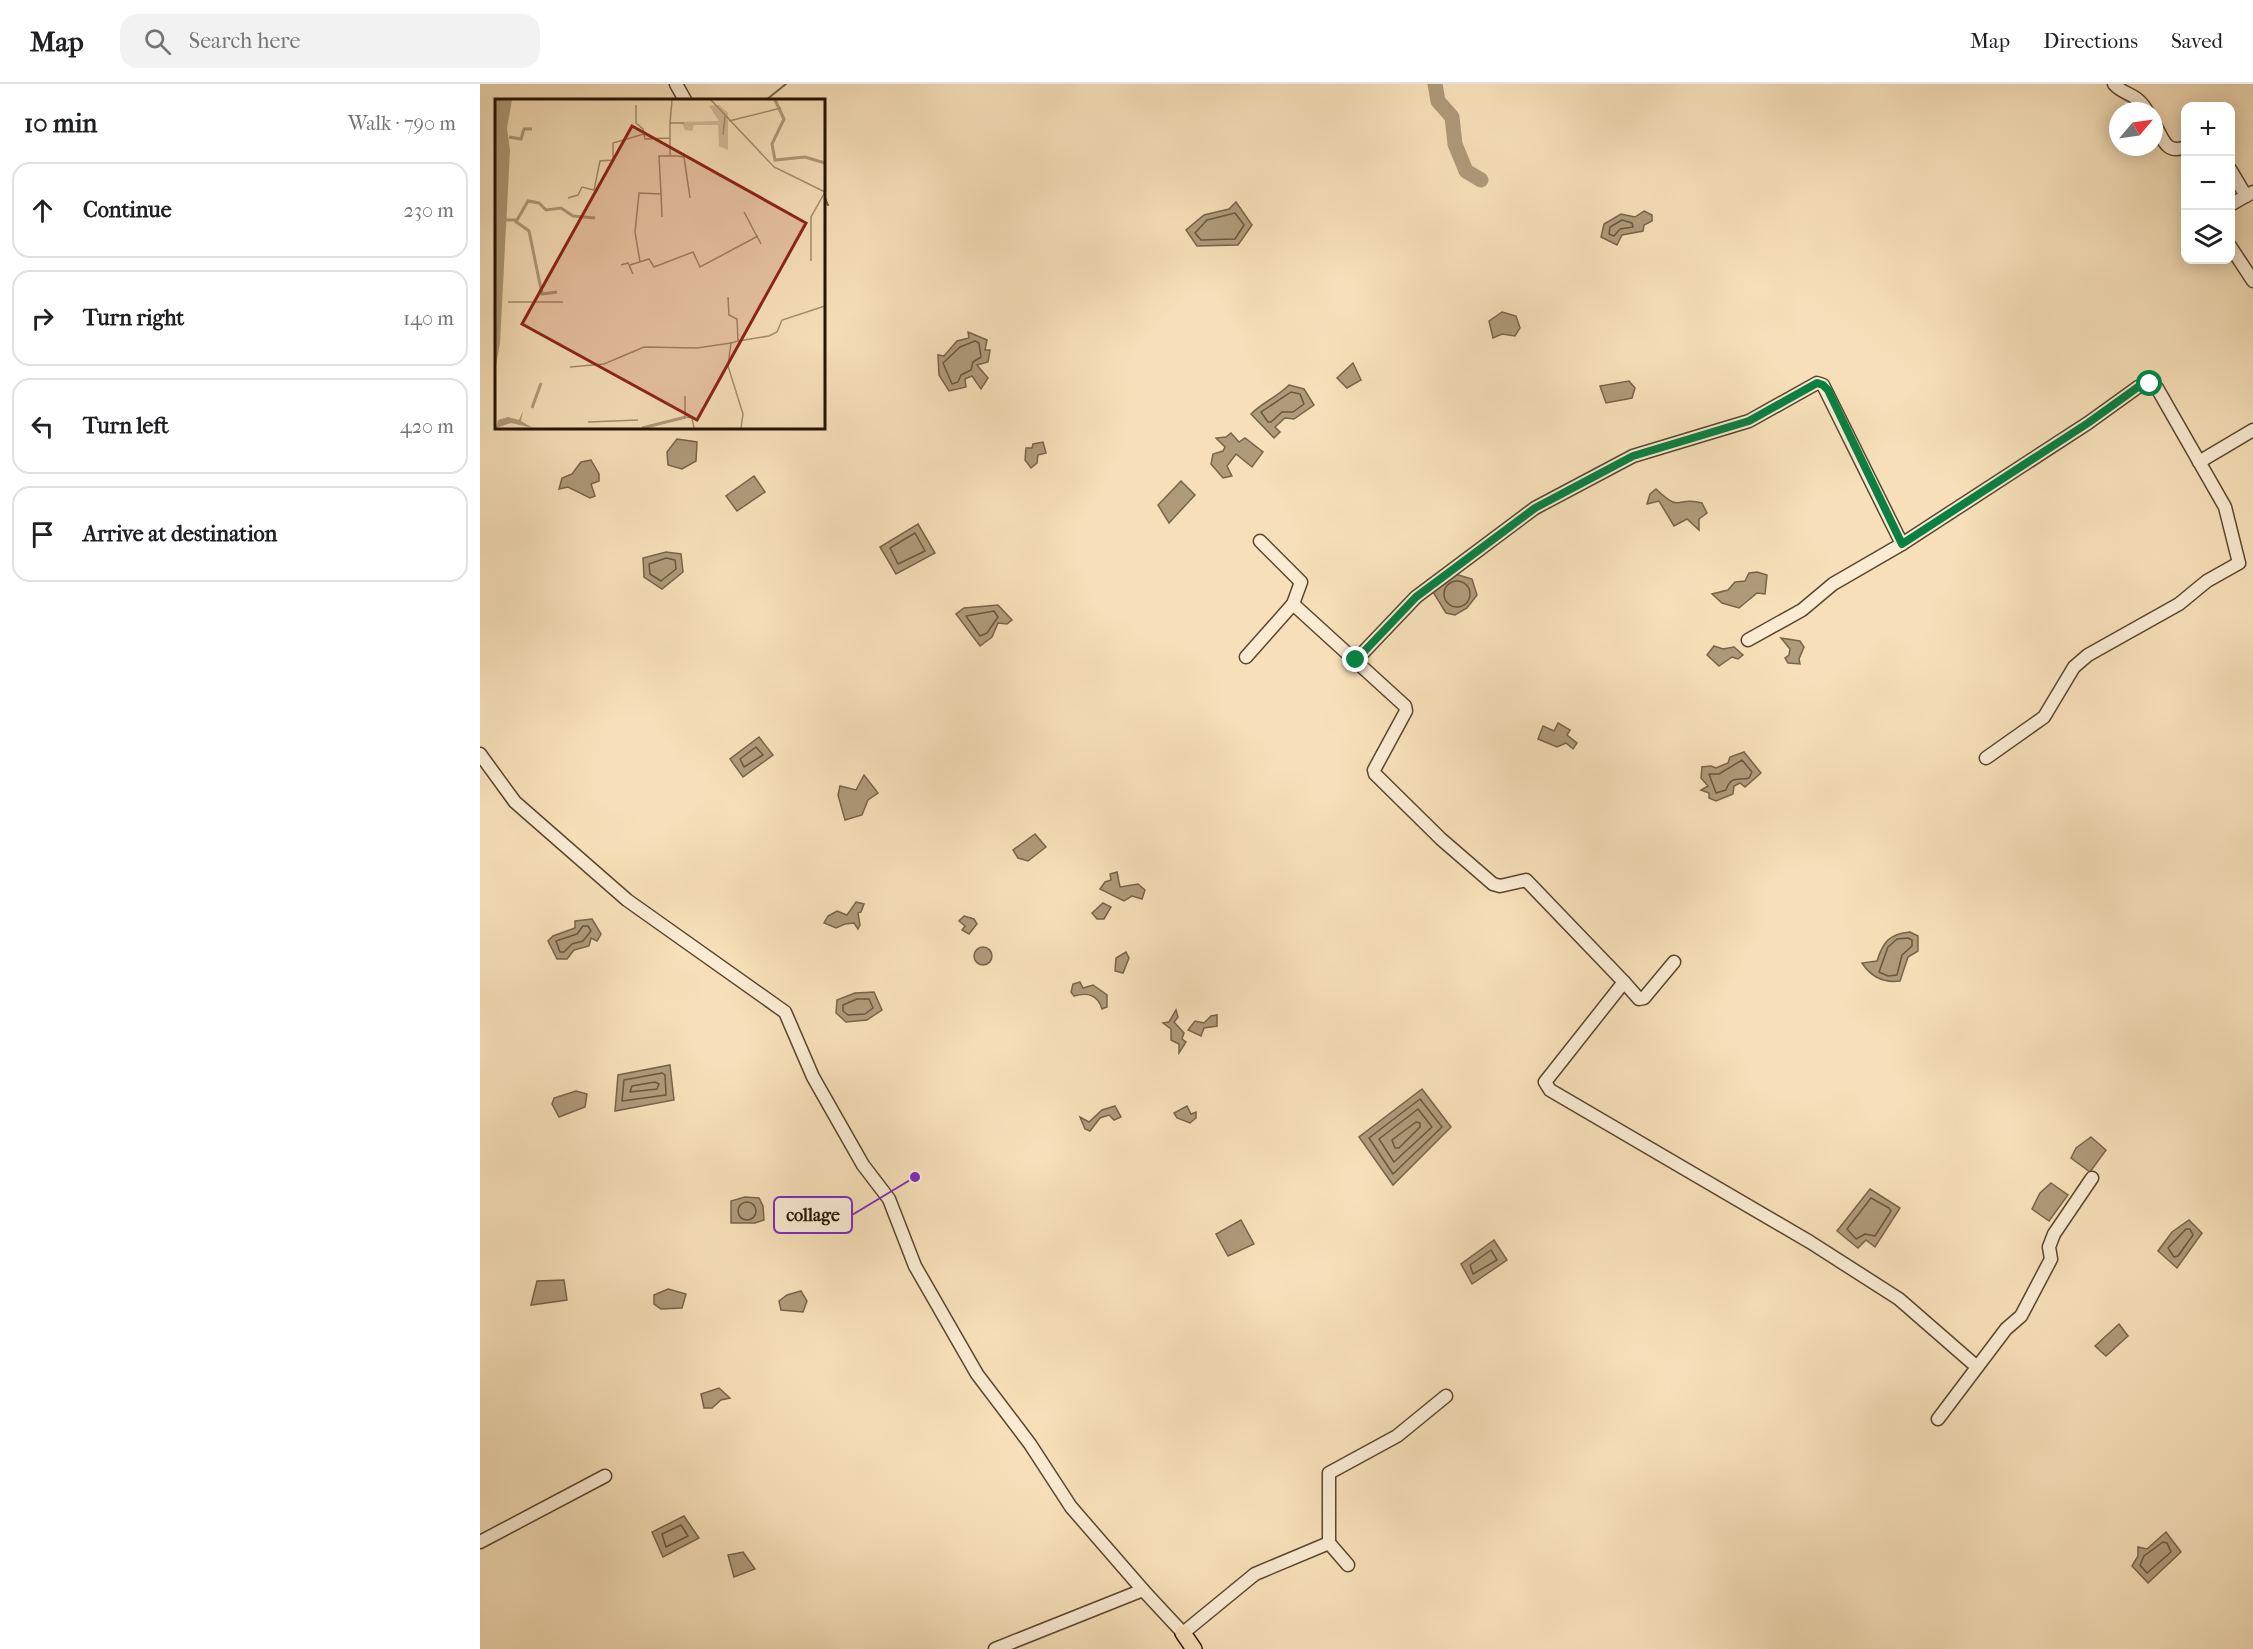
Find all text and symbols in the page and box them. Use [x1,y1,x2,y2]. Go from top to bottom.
search box [120,14,540,68]
text: Map [30,25,84,58]
icon: search [141,25,174,58]
text: Search here [189,28,300,54]
text: Map [1970,29,2010,53]
text: Directions [2043,29,2138,53]
text: Saved [2171,29,2223,53]
inset map [495,99,825,429]
north arrow [2109,102,2163,156]
map controls [2181,102,2235,264]
button: + [2181,102,2235,156]
text: 10 min [24,108,97,139]
text: Walk · 790 m [348,112,456,135]
button: − [2181,156,2235,210]
icon: ahead [26,194,59,227]
text: Continue [83,197,172,223]
text: 230 m [404,199,454,222]
button: layers [2181,210,2235,264]
icon: right [26,302,59,335]
text: Turn right [83,305,184,331]
text: 140 m [403,307,454,330]
route start [2136,370,2162,396]
icon: left [26,410,59,443]
text: Turn left [83,413,169,439]
text: 420 m [400,415,454,438]
icon: arrive [26,518,59,551]
text: Arrive at destination [83,521,277,547]
route end [1342,646,1368,672]
callout: collage [774,1197,852,1233]
text: collage [786,1205,840,1226]

